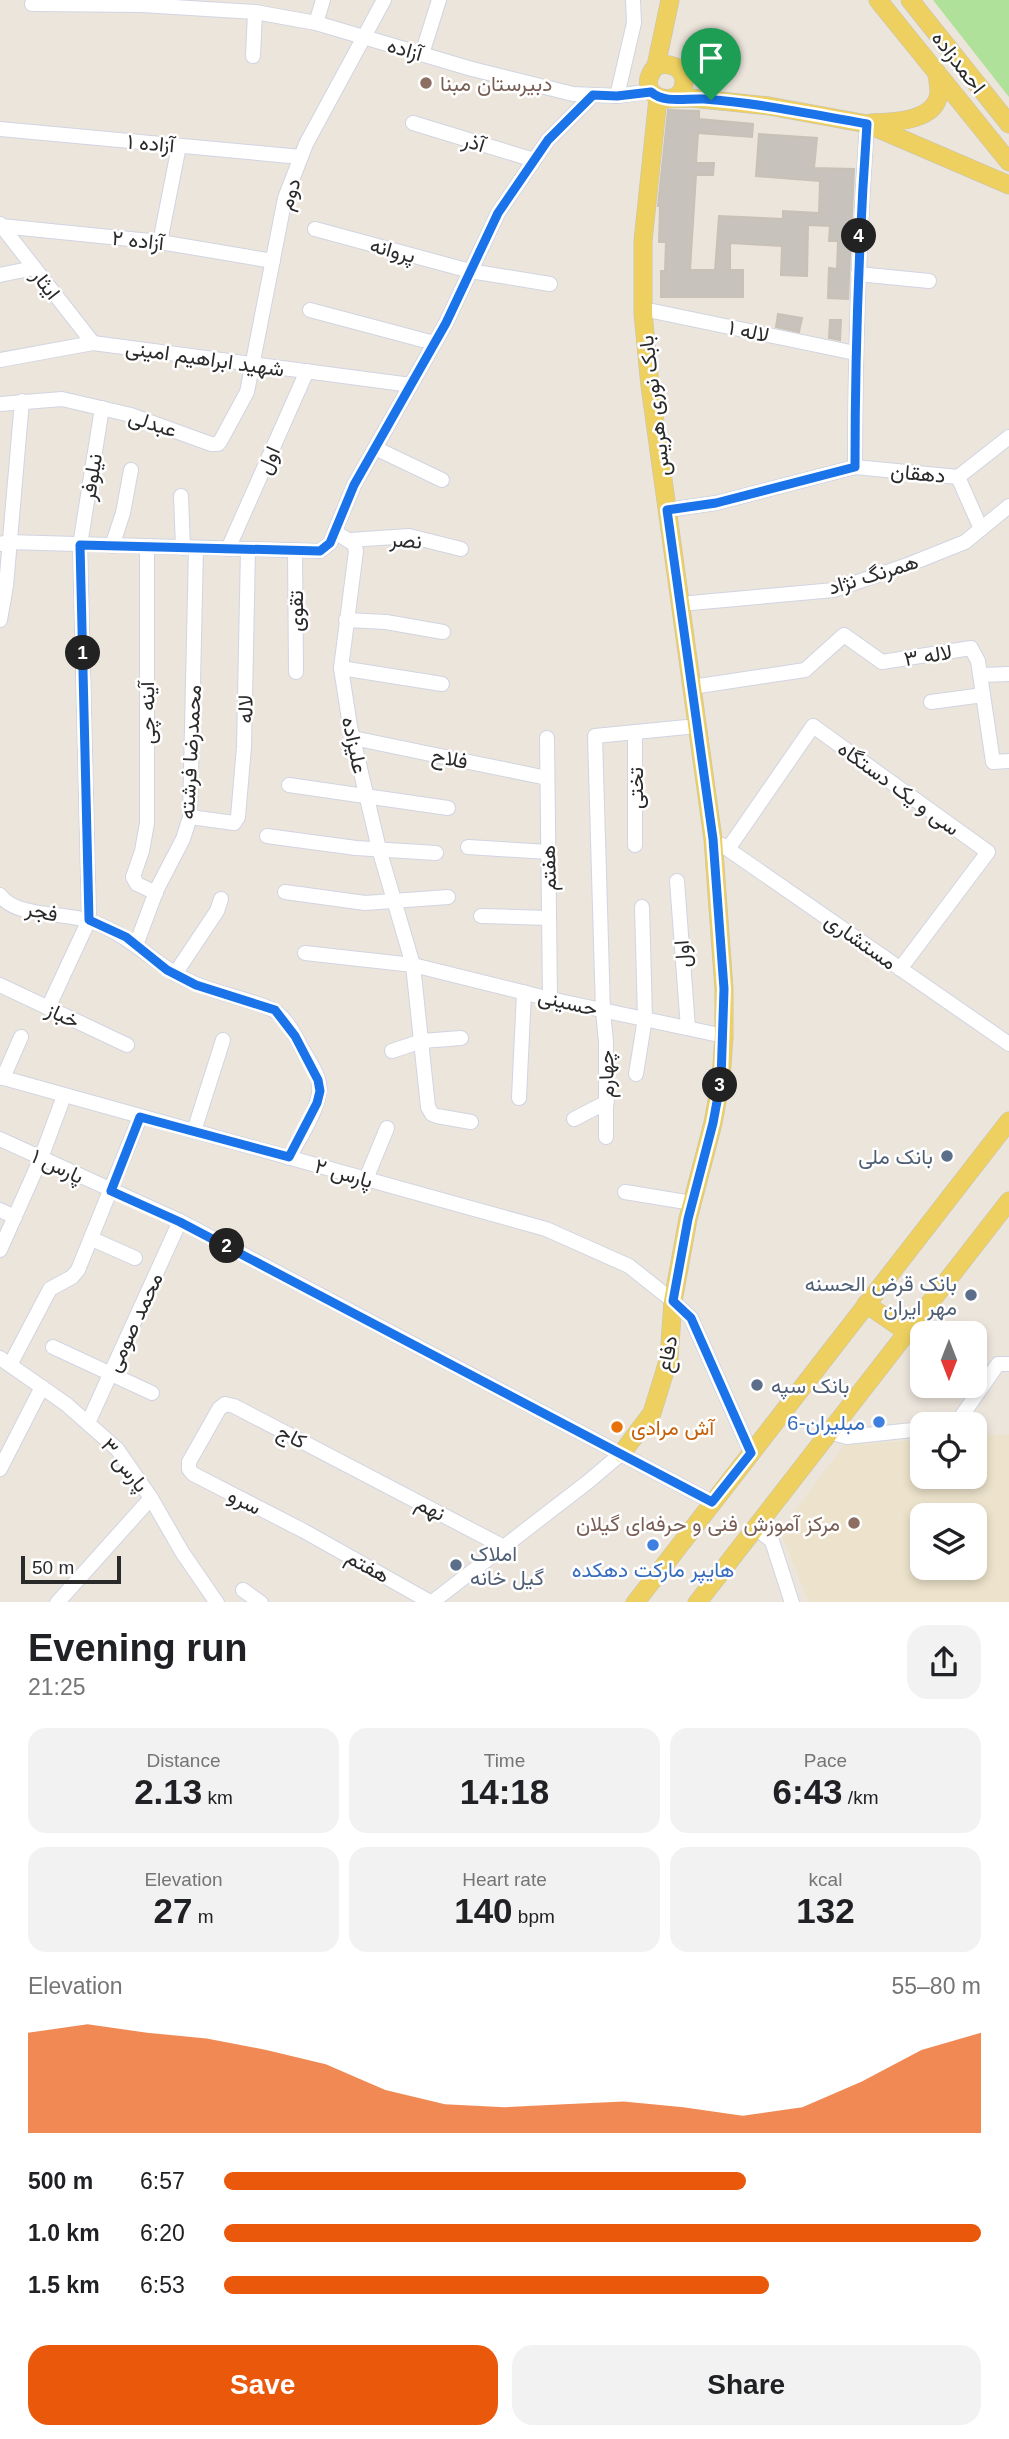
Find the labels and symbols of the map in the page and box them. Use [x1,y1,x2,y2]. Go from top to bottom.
street label: احمدزاده [926,26,990,99]
pin [681,28,741,100]
street label: آزاده [384,33,427,67]
place label: دبیرستان مبنا [440,72,552,97]
marker: دبیرستان مبنا [418,75,434,91]
street label: آذر [459,127,490,159]
street label: آزاده ۱ [126,129,178,159]
street label: دوم [273,175,308,213]
pin: 4 [842,218,876,254]
street label: آزاده ۲ [111,226,167,256]
street label: پروانه [367,233,418,270]
street label: ایثار [25,263,65,305]
street label: لاله ۱ [727,316,771,346]
street label: بابک نوری هریس [634,334,676,478]
street label: شهید ابراهیم امینی [124,335,286,383]
street label: عبدلی [126,404,180,442]
street label: اول [252,443,286,478]
street label: نیلوفر [76,452,108,503]
street label: دهقان [890,459,946,488]
street label: نصر [388,527,423,555]
street label: همرنگ نژاد [825,549,921,601]
street label: تقوی [284,590,309,632]
pin: 1 [66,636,100,670]
street label: لاله ۳ [902,640,954,670]
street label: آینه چی [135,679,162,745]
street label: محمدرضا فرشته [175,684,207,820]
street label: لاله [233,694,257,724]
street label: علیزاده [336,715,372,776]
street label: سی و یک دستگاه [833,736,964,841]
street label: فلاح [429,743,470,776]
street label: تختی [624,767,648,809]
street label: هفتم [536,845,563,891]
street label: فجر [23,896,60,928]
street label: مستشاری [820,908,901,975]
street label: اول [670,939,696,969]
street label: حسینی [536,984,600,1021]
street label: خباز [41,997,83,1034]
street label: چهارم [594,1050,621,1098]
pin: 3 [702,1068,738,1102]
street label: پارس ۱ [27,1144,87,1191]
place label: بانک ملی [858,1145,933,1169]
marker: بانک ملی [939,1148,955,1164]
street label: پارس ۲ [312,1154,376,1195]
pin: 2 [210,1228,244,1264]
street label: محمد صومی [101,1269,169,1376]
place label: بانک قرض الحسنه مهر ایران [805,1272,957,1321]
marker: بانک قرض الحسنه مهر ایران [963,1287,979,1303]
north arrow [910,1321,987,1398]
street label: دفاع [652,1334,685,1375]
place label: بانک سپه [771,1374,849,1400]
marker: بانک سپه [749,1377,765,1393]
place label: مبلیران-6 [787,1411,865,1436]
marker: مبلیران-6 [871,1414,887,1430]
place label: آش مرادی [631,1416,716,1441]
street label: کاج [273,1419,310,1455]
marker: آش مرادی [609,1419,625,1435]
street label: پارس ۳ [94,1434,153,1498]
street label: سرو [224,1483,265,1521]
street label: نهم [411,1491,450,1528]
place label: مرکز آموزش فنی و حرفه‌ای گیلان [576,1512,840,1537]
marker: مرکز آموزش فنی و حرفه‌ای گیلان [846,1515,862,1531]
marker: هایپر مارکت دهکده [645,1537,661,1553]
place label: املاک گیل خانه [470,1542,544,1590]
street label: هفتم [341,1545,394,1590]
scale bar [21,1554,121,1585]
marker: املاک گیل خانه [448,1557,464,1573]
place label: هایپر مارکت دهکده [572,1558,734,1584]

